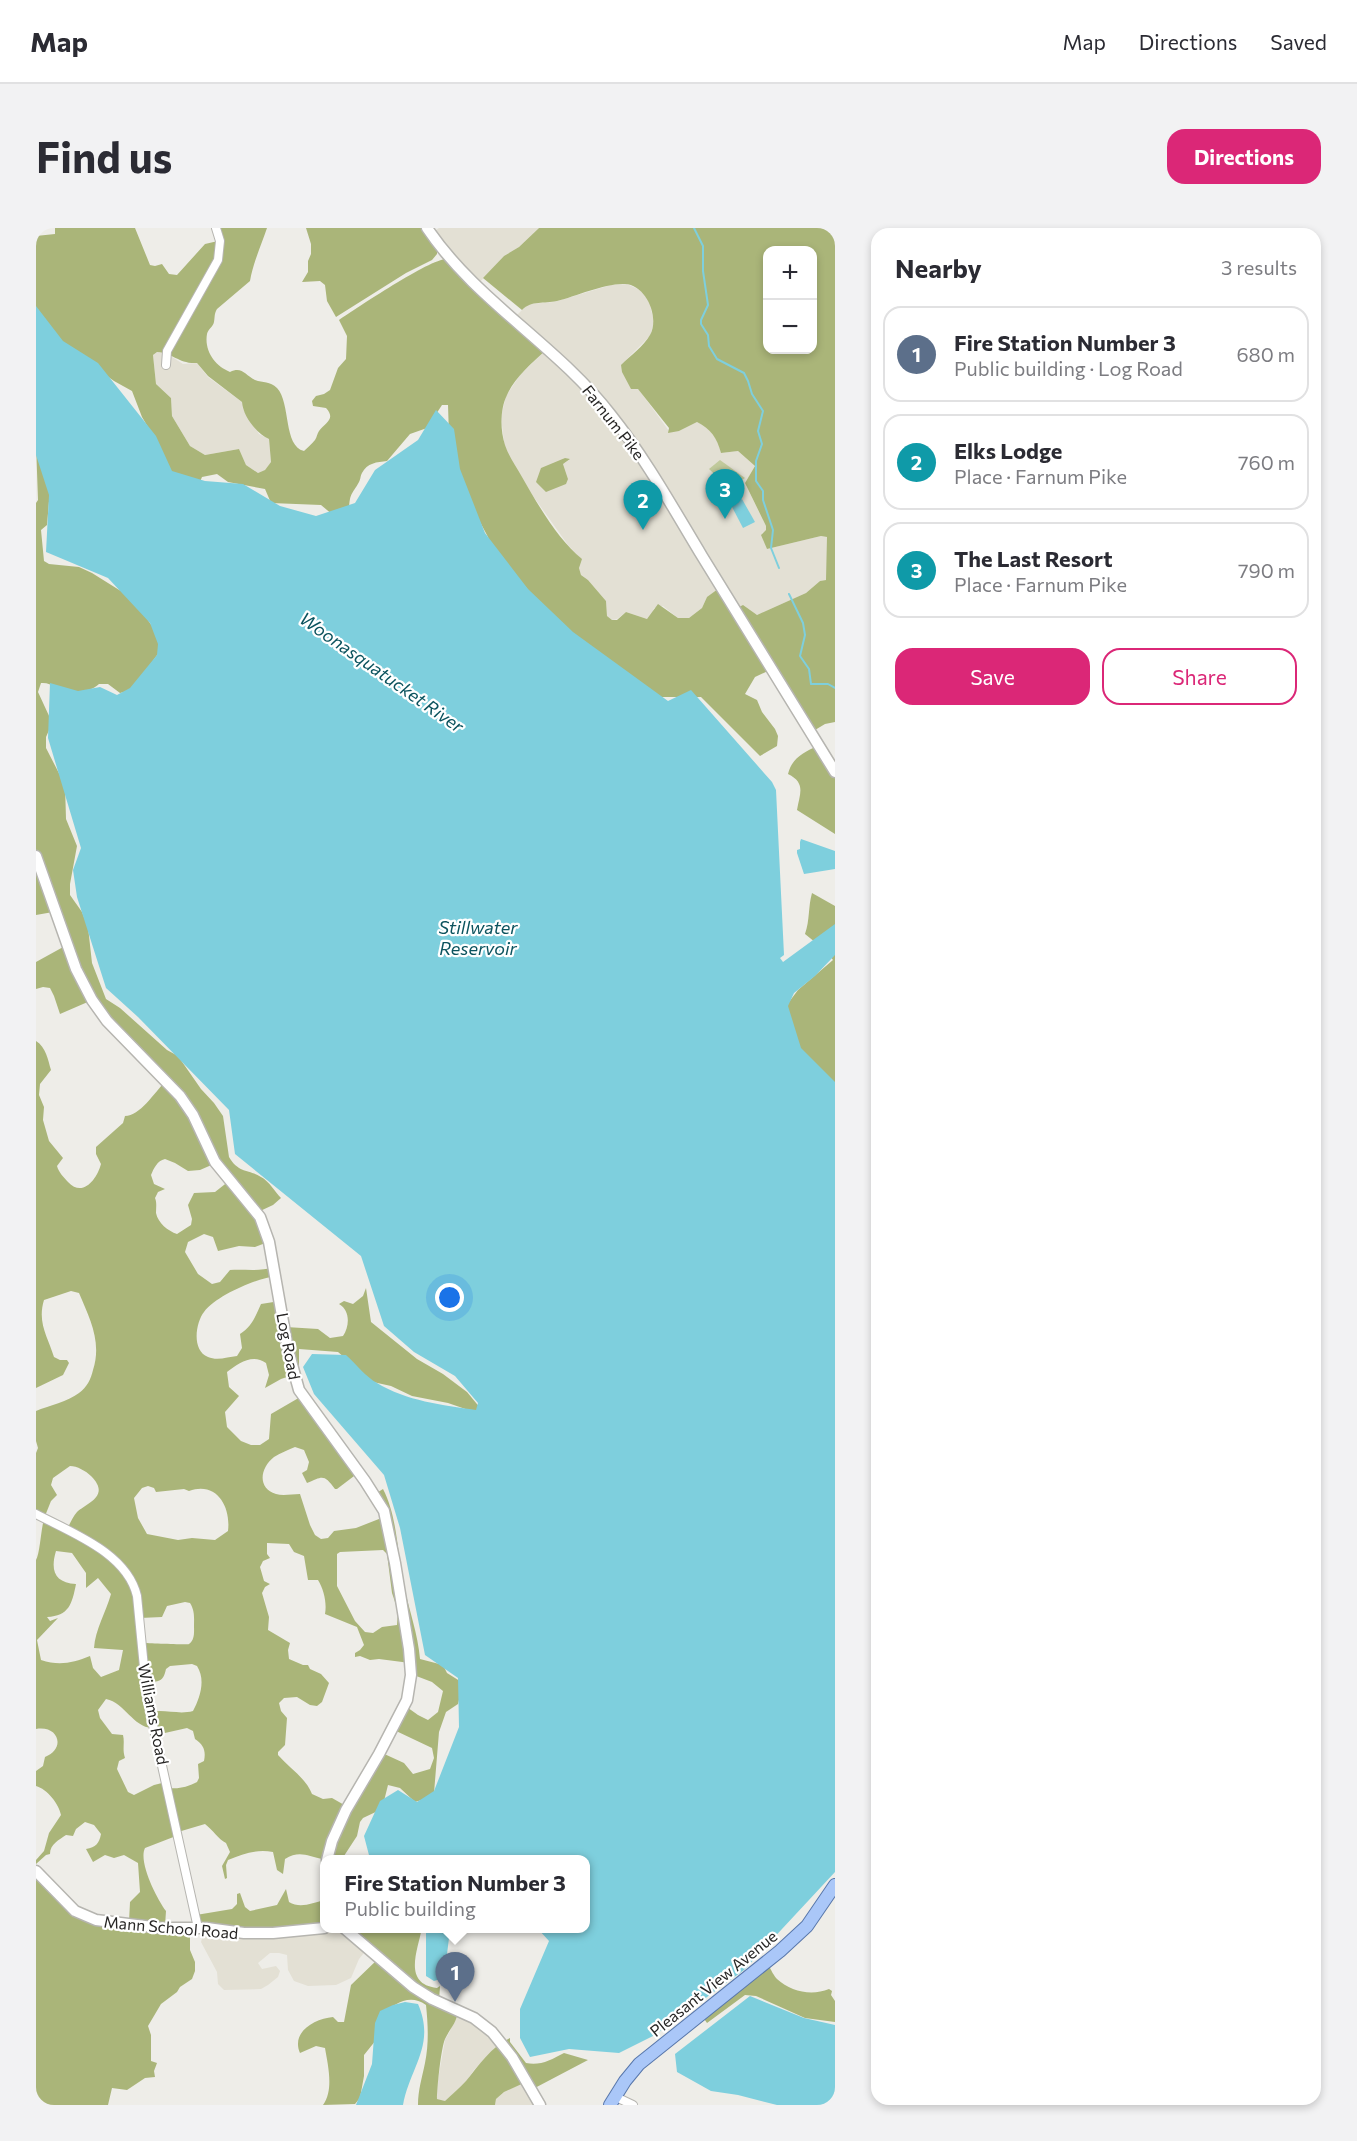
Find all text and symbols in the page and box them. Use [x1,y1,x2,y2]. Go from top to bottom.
text: Map [30,24,88,58]
text: Map [1063,29,1106,54]
text: Directions [1139,29,1237,54]
text: Saved [1270,29,1327,54]
button: Directions [1167,129,1321,184]
text: Find us [36,130,172,182]
map controls [763,246,817,354]
button: + [763,246,817,300]
text: Nearby [895,252,982,283]
text: 3 results [1221,255,1297,279]
button: − [763,300,817,354]
text: Fire Station Number 3 [954,329,1176,356]
text: 1 [912,342,921,366]
text: 680 m [1236,342,1295,366]
text: Public building · Log Road [954,356,1183,380]
street label: Farnum Pike [579,381,649,463]
text: Elks Lodge [954,437,1062,464]
text: 2 [911,450,922,474]
text: 760 m [1238,450,1295,474]
text: Place · Farnum Pike [954,464,1127,488]
pin: 3 [706,470,744,519]
pin: 2 [624,480,662,530]
text: The Last Resort [954,545,1112,572]
text: 3 [911,558,922,582]
text: 790 m [1238,558,1295,582]
text: Place · Farnum Pike [954,572,1127,596]
water label: Woonasquatucket River [296,607,469,737]
button: Save [895,648,1090,705]
button: Share [1102,648,1297,705]
water label: Stillwater Reservoir [438,916,518,959]
your location [435,1283,464,1312]
street label: Log Road [273,1311,305,1381]
street label: Williams Road [135,1662,173,1766]
popup [320,1855,590,1933]
text: Fire Station Number 3 [344,1869,566,1896]
text: Public building [344,1896,476,1920]
street label: Mann School Road [103,1912,239,1942]
street label: Pleasant View Avenue [646,1926,780,2040]
pin: 1 [436,1952,474,2002]

